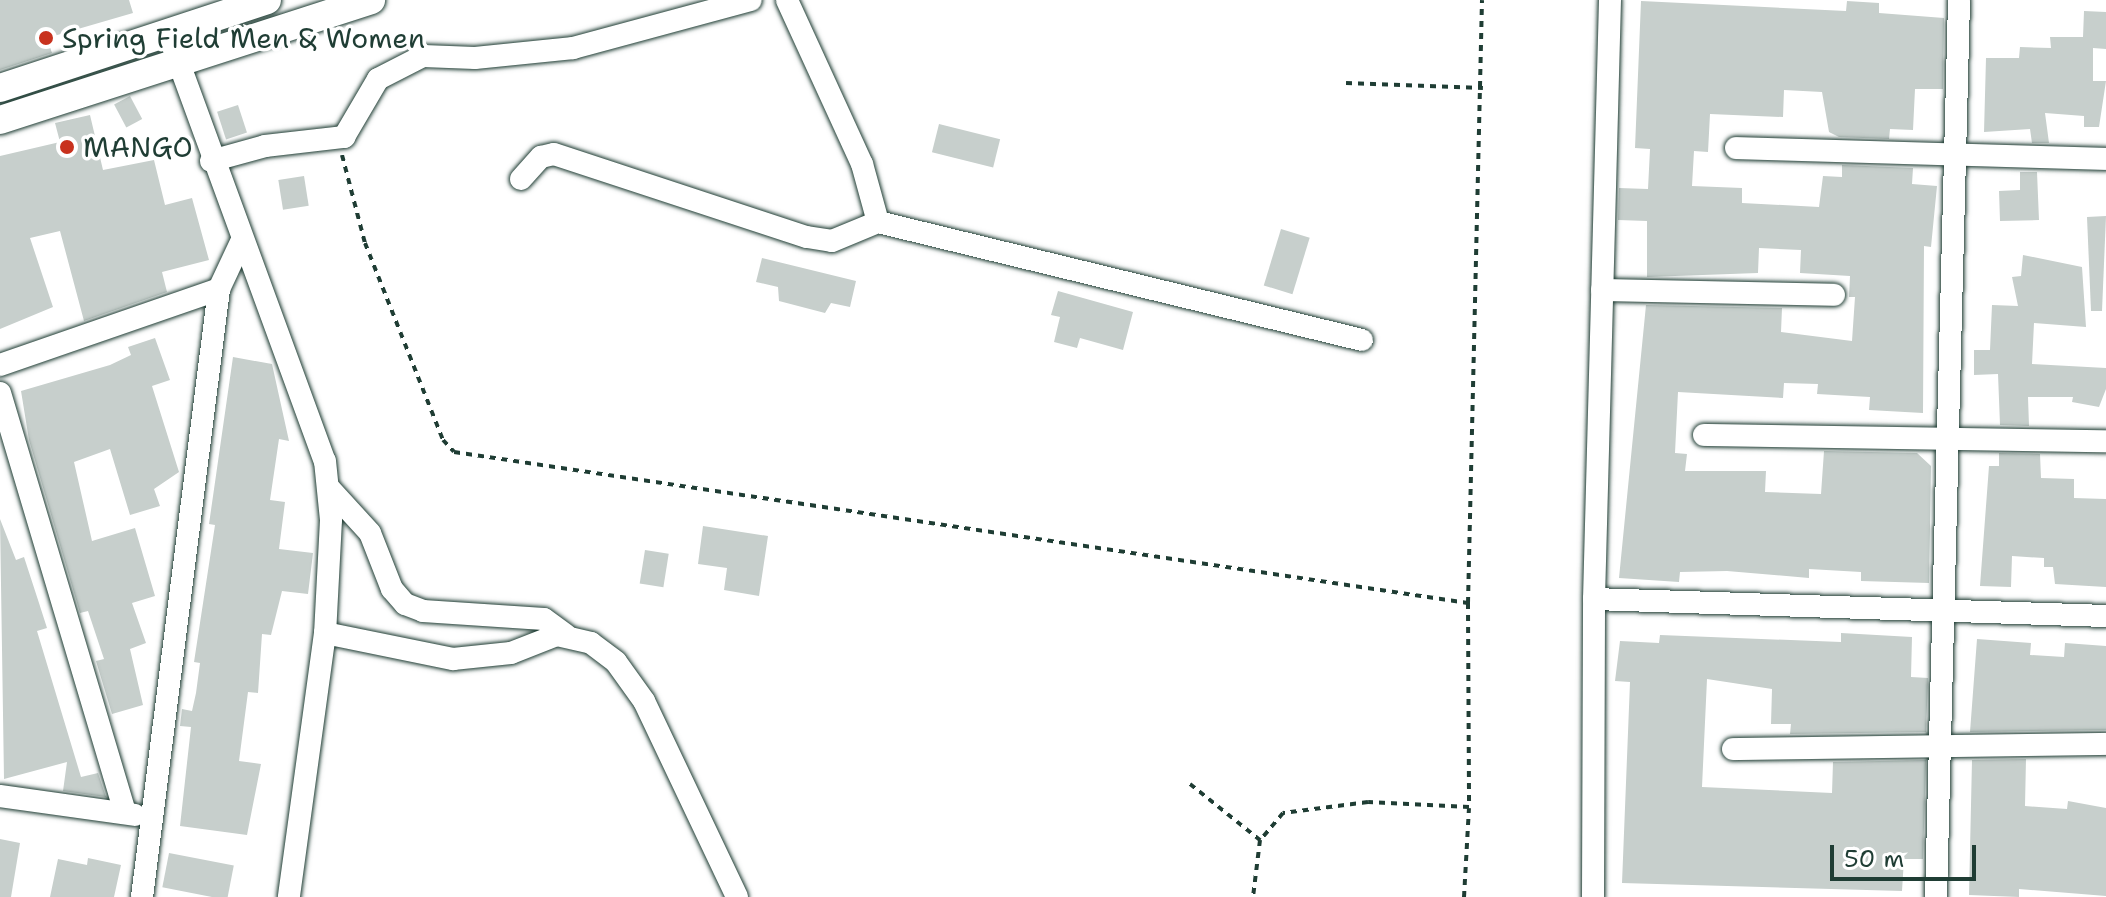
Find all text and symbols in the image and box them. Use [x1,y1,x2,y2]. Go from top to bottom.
place label: Spring Field Men & Women [62,21,425,55]
marker: Spring Field Men & Women [37,29,55,47]
place label: MANGO [83,130,193,164]
marker: MANGO [58,138,76,156]
scale bar [1834,829,1980,879]
text: 50 m [1844,843,1904,875]

